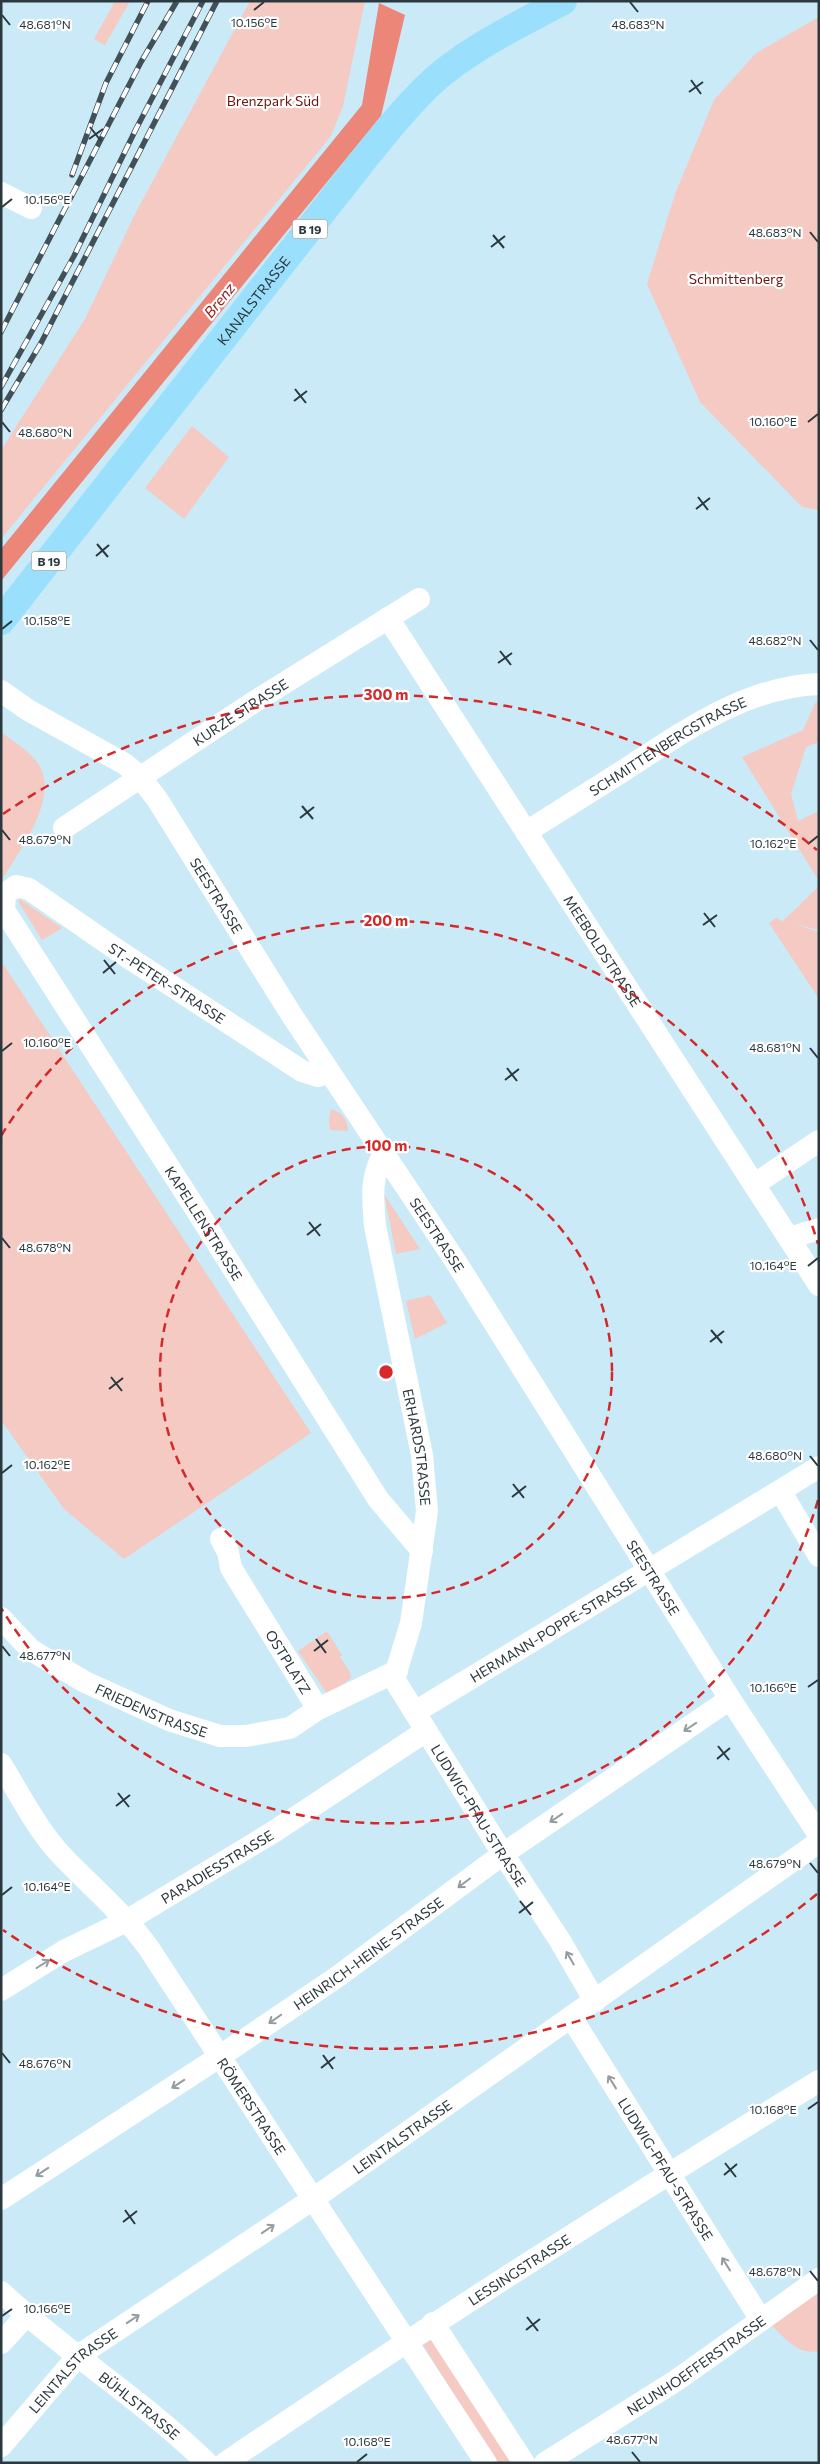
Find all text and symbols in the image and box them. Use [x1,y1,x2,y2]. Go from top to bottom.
text: 10.156°E [231,15,277,29]
text: 48.681°N [19,17,71,31]
text: 48.683°N [612,17,664,31]
park label: Brenzpark Süd [227,92,319,109]
text: 10.156°E [24,192,70,206]
road number: B 19 [292,220,328,238]
text: 48.683°N [749,225,801,239]
street label: KANALSTRASSE [213,252,293,348]
park label: Schmittenberg [689,270,784,287]
water label: Brenz [200,279,239,321]
text: 10.160°E [749,414,797,428]
text: 48.680°N [18,425,72,439]
road number: B 19 [32,552,66,570]
text: 10.158°E [24,613,70,627]
text: 48.682°N [749,633,801,647]
street label: KURZE STRASSE [189,675,291,749]
text: 300 m [364,685,408,703]
street label: SCHMITTENBERGSTRASSE [586,692,749,799]
text: 48.679°N [19,832,71,846]
text: 10.162°E [750,836,796,850]
street label: SEESTRASSE [187,854,247,936]
street label: MEEBOLDSTRASSE [561,892,645,1010]
text: 200 m [364,911,408,929]
street label: ST.-PETER-STRASSE [105,939,229,1027]
text: 10.160°E [23,1035,71,1049]
text: 48.681°N [749,1040,801,1054]
text: 100 m [365,1136,407,1154]
street label: KAPELLENSTRASSE [162,1163,247,1283]
street label: SEESTRASSE [407,1194,468,1275]
text: 48.678°N [19,1240,71,1254]
text: 10.164°E [749,1258,797,1272]
centre of rings [377,1363,395,1381]
street label: ERHARDSTRASSE [400,1387,435,1506]
text: 48.680°N [748,1448,802,1462]
text: 10.162°E [24,1457,70,1471]
street label: SEESTRASSE [624,1536,684,1618]
street label: HERMANN-POPPE-STRASSE [466,1572,639,1685]
street label: OSTPLATZ [263,1626,315,1697]
text: 48.677°N [19,1648,71,1662]
street label: FRIEDENSTRASSE [93,1679,210,1740]
text: 10.166°E [749,1680,797,1694]
one-way arrow [683,1721,697,1732]
street label: LUDWIG-PFAU-STRASSE [428,1741,530,1890]
one-way arrow [549,1813,563,1823]
street label: PARADIESSTRASSE [157,1826,276,1907]
text: 48.679°N [749,1856,801,1870]
one-way arrow [457,1878,471,1888]
text: 10.164°E [23,1879,71,1893]
street label: HEINRICH-HEINE-STRASSE [290,1893,446,2013]
one-way arrow [565,1952,575,1966]
one-way arrow [35,1959,49,1969]
one-way arrow [268,2014,282,2024]
street label: RÖMERSTRASSE [214,2054,290,2158]
text: 48.676°N [19,2056,71,2070]
one-way arrow [606,2076,616,2090]
one-way arrow [172,2079,186,2089]
street label: LUDWIG-PFAU-STRASSE [615,2094,717,2243]
street label: LEINTALSTRASSE [349,2095,455,2177]
text: 10.168°E [749,2102,797,2116]
one-way arrow [35,2167,49,2177]
one-way arrow [260,2224,274,2234]
street label: LESSINGSTRASSE [465,2230,573,2308]
one-way arrow [721,2258,731,2272]
text: 48.678°N [749,2264,801,2278]
text: 10.166°E [23,2301,71,2315]
street label: NEUNHOEFFERSTRASSE [623,2311,769,2418]
one-way arrow [125,2314,139,2324]
street label: LEINTALSTRASSE [25,2324,120,2416]
street label: BÜHLSTRASSE [96,2368,184,2443]
text: 48.677°N [606,2432,658,2446]
text: 10.168°E [343,2434,391,2448]

